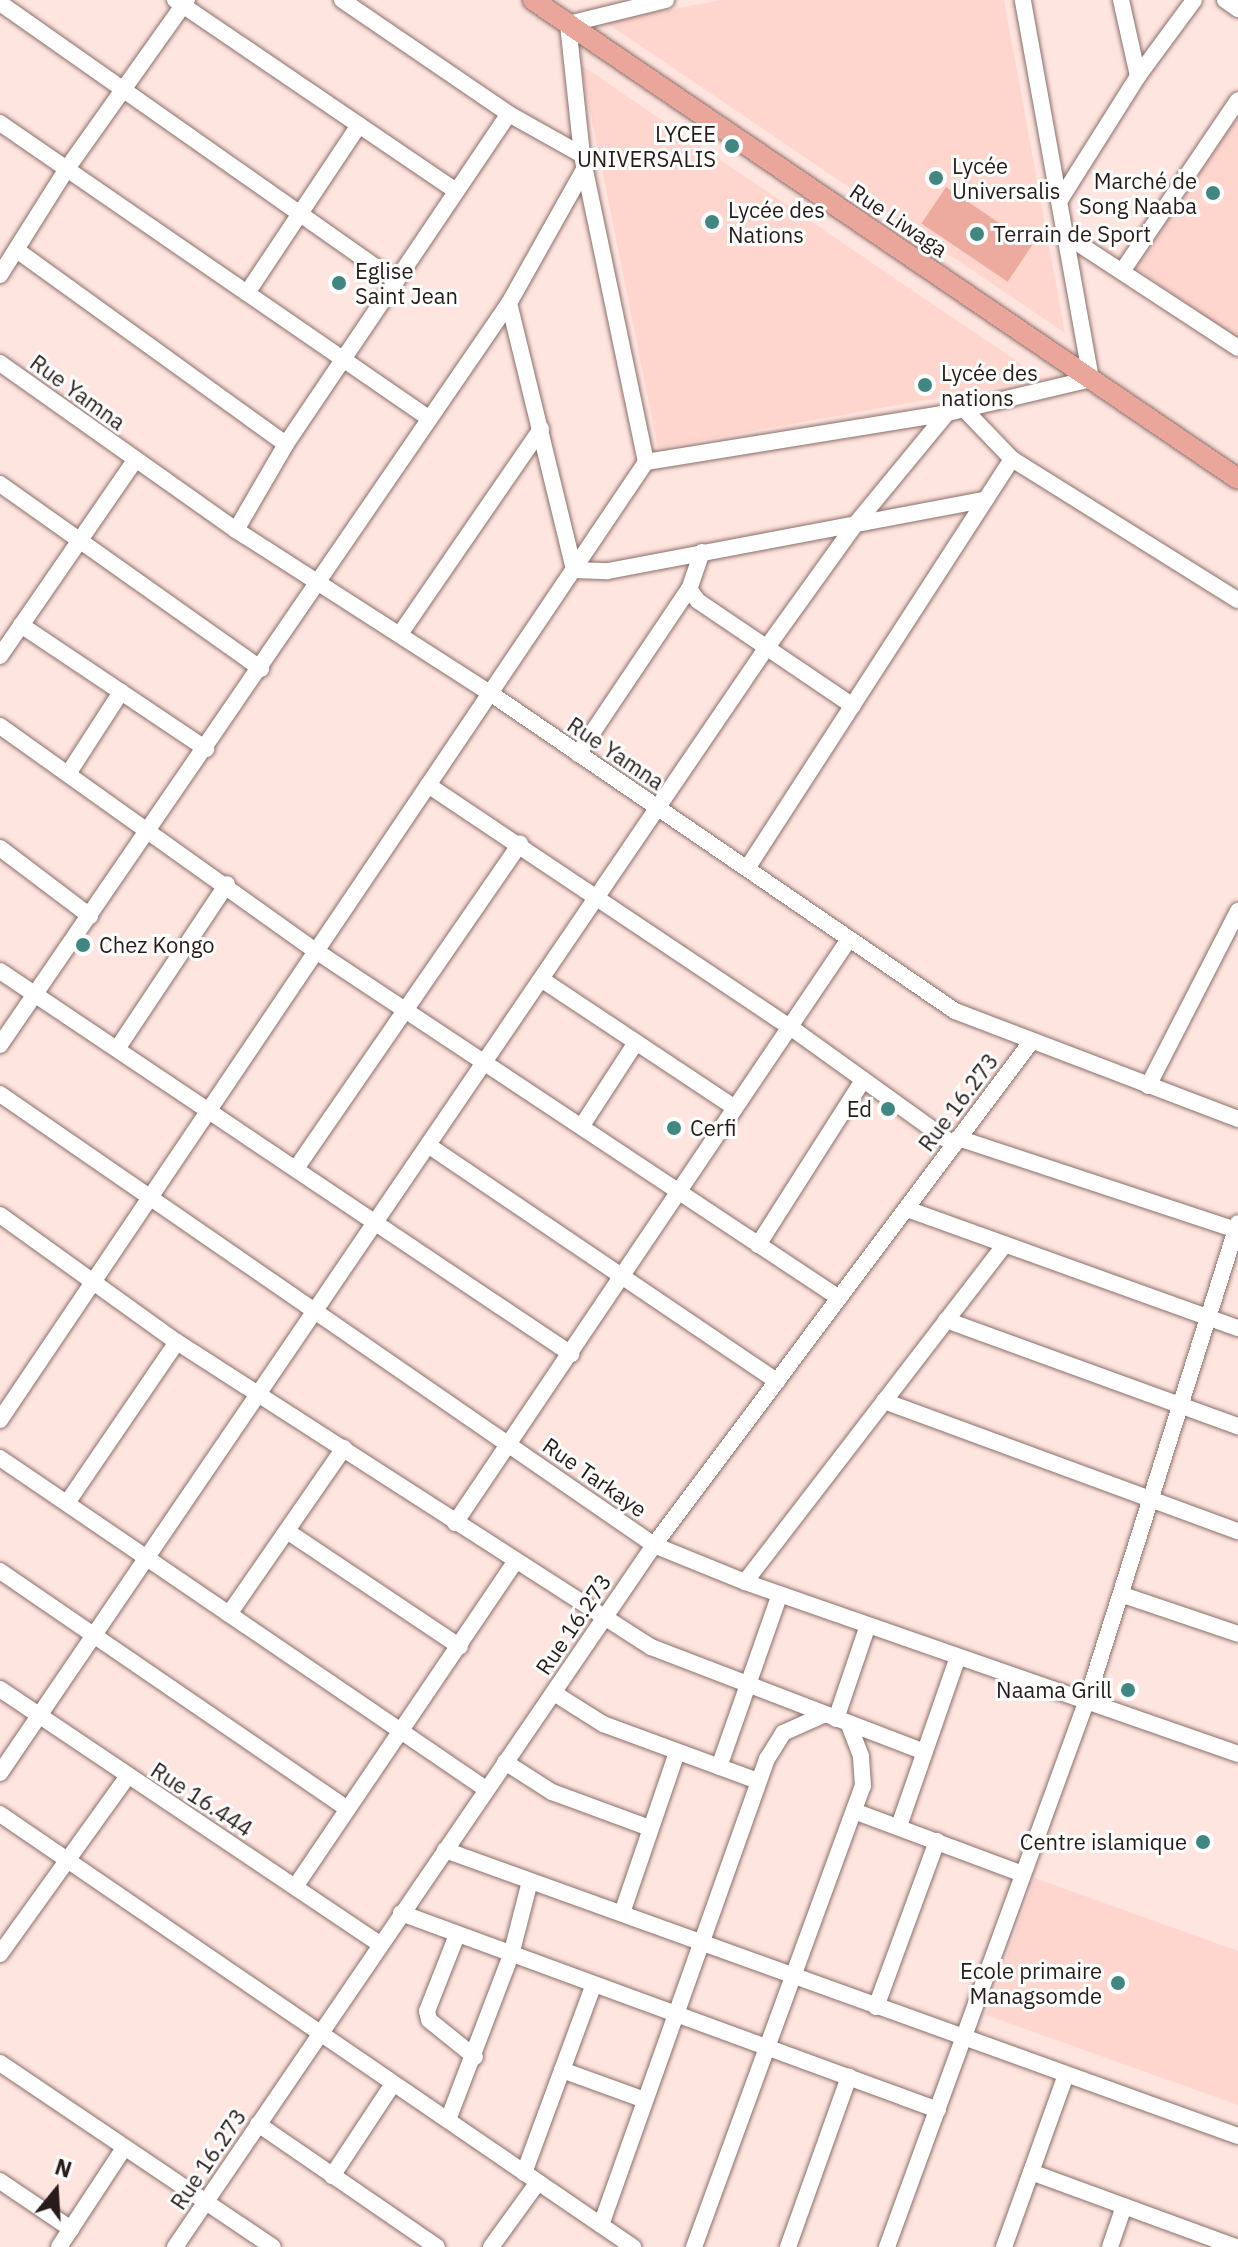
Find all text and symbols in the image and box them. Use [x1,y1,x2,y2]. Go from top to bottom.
place label: LYCEE UNIVERSALIS [577,120,716,172]
marker: LYCEE UNIVERSALIS [723,137,741,155]
place label: Lycée Universalis [952,152,1060,204]
place label: Marché de Song Naaba [1079,167,1197,218]
marker: Lycée Universalis [927,169,945,187]
street label: Rue Liwaga [845,178,953,262]
marker: Marché de Song Naaba [1204,184,1222,202]
place label: Lycée des Nations [728,196,825,248]
marker: Lycée des Nations [703,213,721,231]
place label: Terrain de Sport [993,221,1151,247]
marker: Terrain de Sport [968,225,986,243]
place label: Eglise Saint Jean [355,257,458,308]
marker: Eglise Saint Jean [330,274,348,292]
street label: Rue Yamna [25,349,131,435]
place label: Lycée des nations [941,359,1038,410]
marker: Lycée des nations [916,376,934,394]
street label: Rue Yamna [563,711,669,795]
place label: Chez Kongo [99,932,215,958]
marker: Chez Kongo [74,936,92,954]
street label: Rue 16.273 [913,1048,1003,1156]
place label: Ed [847,1096,872,1122]
marker: Ed [879,1100,897,1118]
place label: Cerfi [690,1115,736,1141]
marker: Cerfi [665,1119,683,1137]
street label: Rue Tarkaye [538,1432,652,1522]
street label: Rue 16.273 [530,1569,616,1679]
place label: Naama Grill [996,1677,1112,1703]
marker: Naama Grill [1119,1681,1137,1699]
street label: Rue 16.444 [146,1756,258,1842]
place label: Centre islamique [1020,1829,1187,1855]
marker: Centre islamique [1194,1833,1212,1851]
place label: Ecole primaire Managsomde [960,1957,1102,2008]
marker: Ecole primaire Managsomde [1109,1974,1127,1992]
street label: Rue 16.273 [165,2104,251,2214]
north arrow [16,2151,96,2231]
text: N [52,2151,76,2184]

